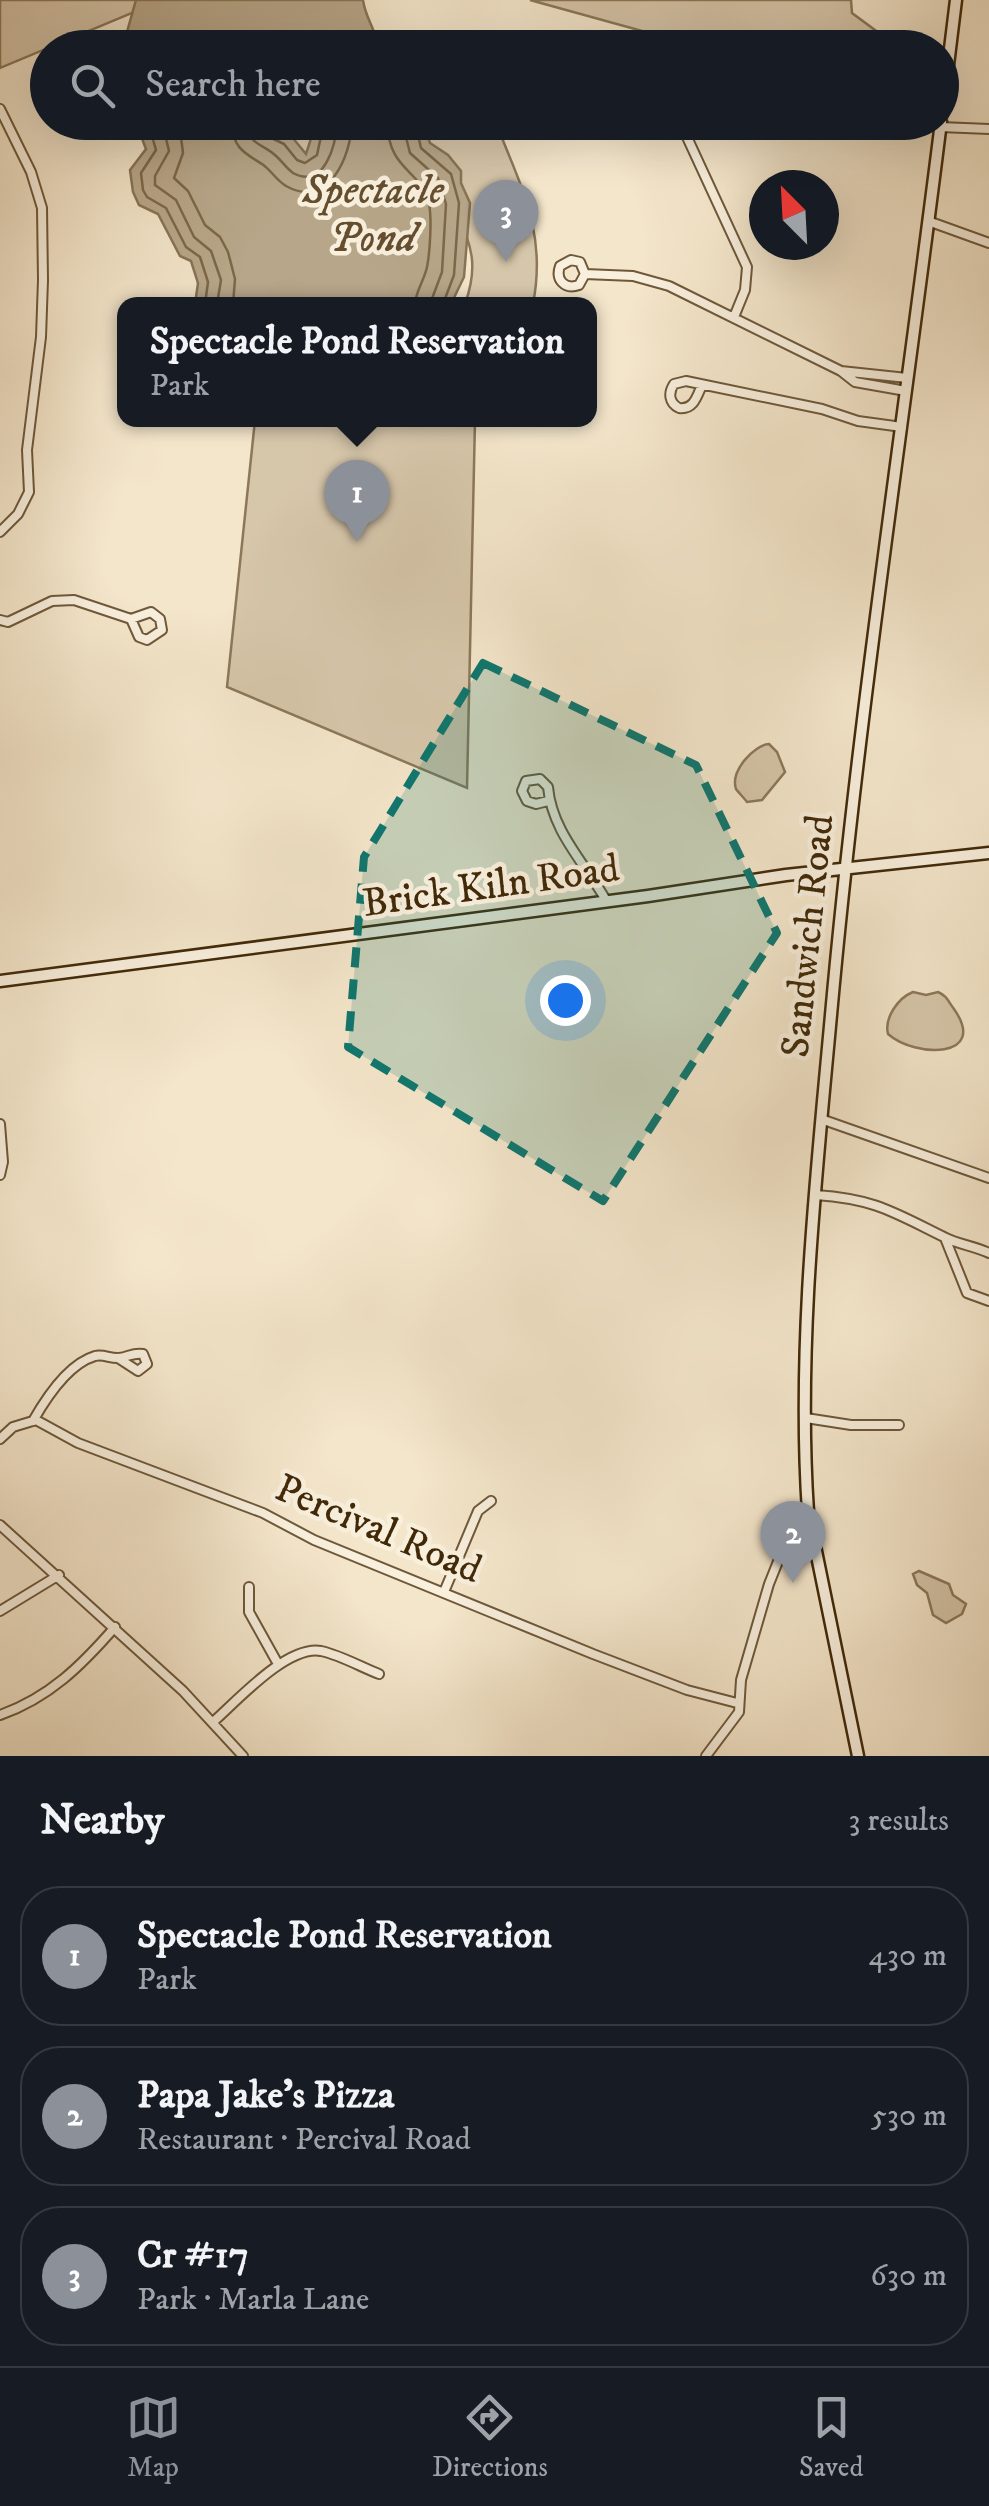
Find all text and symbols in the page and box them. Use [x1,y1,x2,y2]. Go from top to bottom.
search box [30,30,959,140]
icon: search [65,58,120,113]
text: Search here [145,61,321,109]
water label: Spectacle Pond [301,165,446,265]
north arrow [749,170,839,260]
pin: 3 [474,180,538,262]
popup [117,297,597,427]
text: Spectacle Pond Reservation [150,318,564,366]
text: Park [150,366,209,406]
pin: 1 [324,460,390,542]
street label: Sandwich Road [771,812,847,1060]
street label: Brick Kiln Road [359,844,623,930]
your location [540,975,591,1026]
street label: Percival Road [267,1464,489,1596]
pin: 2 [760,1500,826,1583]
text: Nearby [40,1795,164,1847]
text: 3 results [848,1801,949,1841]
text: Spectacle Pond Reservation [137,1912,552,1960]
text: 1 [69,1936,80,1976]
text: 430 m [869,1936,947,1976]
text: Park [137,1960,197,2000]
text: Papa Jake's Pizza [137,2072,394,2120]
text: 2 [67,2096,82,2136]
text: 530 m [871,2096,947,2136]
text: Restaurant · Percival Road [137,2120,471,2160]
text: Cr #17 [137,2232,249,2280]
text: 3 [69,2256,80,2296]
text: 630 m [870,2256,947,2296]
text: Park · Marla Lane [137,2280,369,2320]
tab: Map [126,2390,181,2485]
tab: Directions [432,2390,548,2485]
tab: Saved [799,2390,863,2485]

